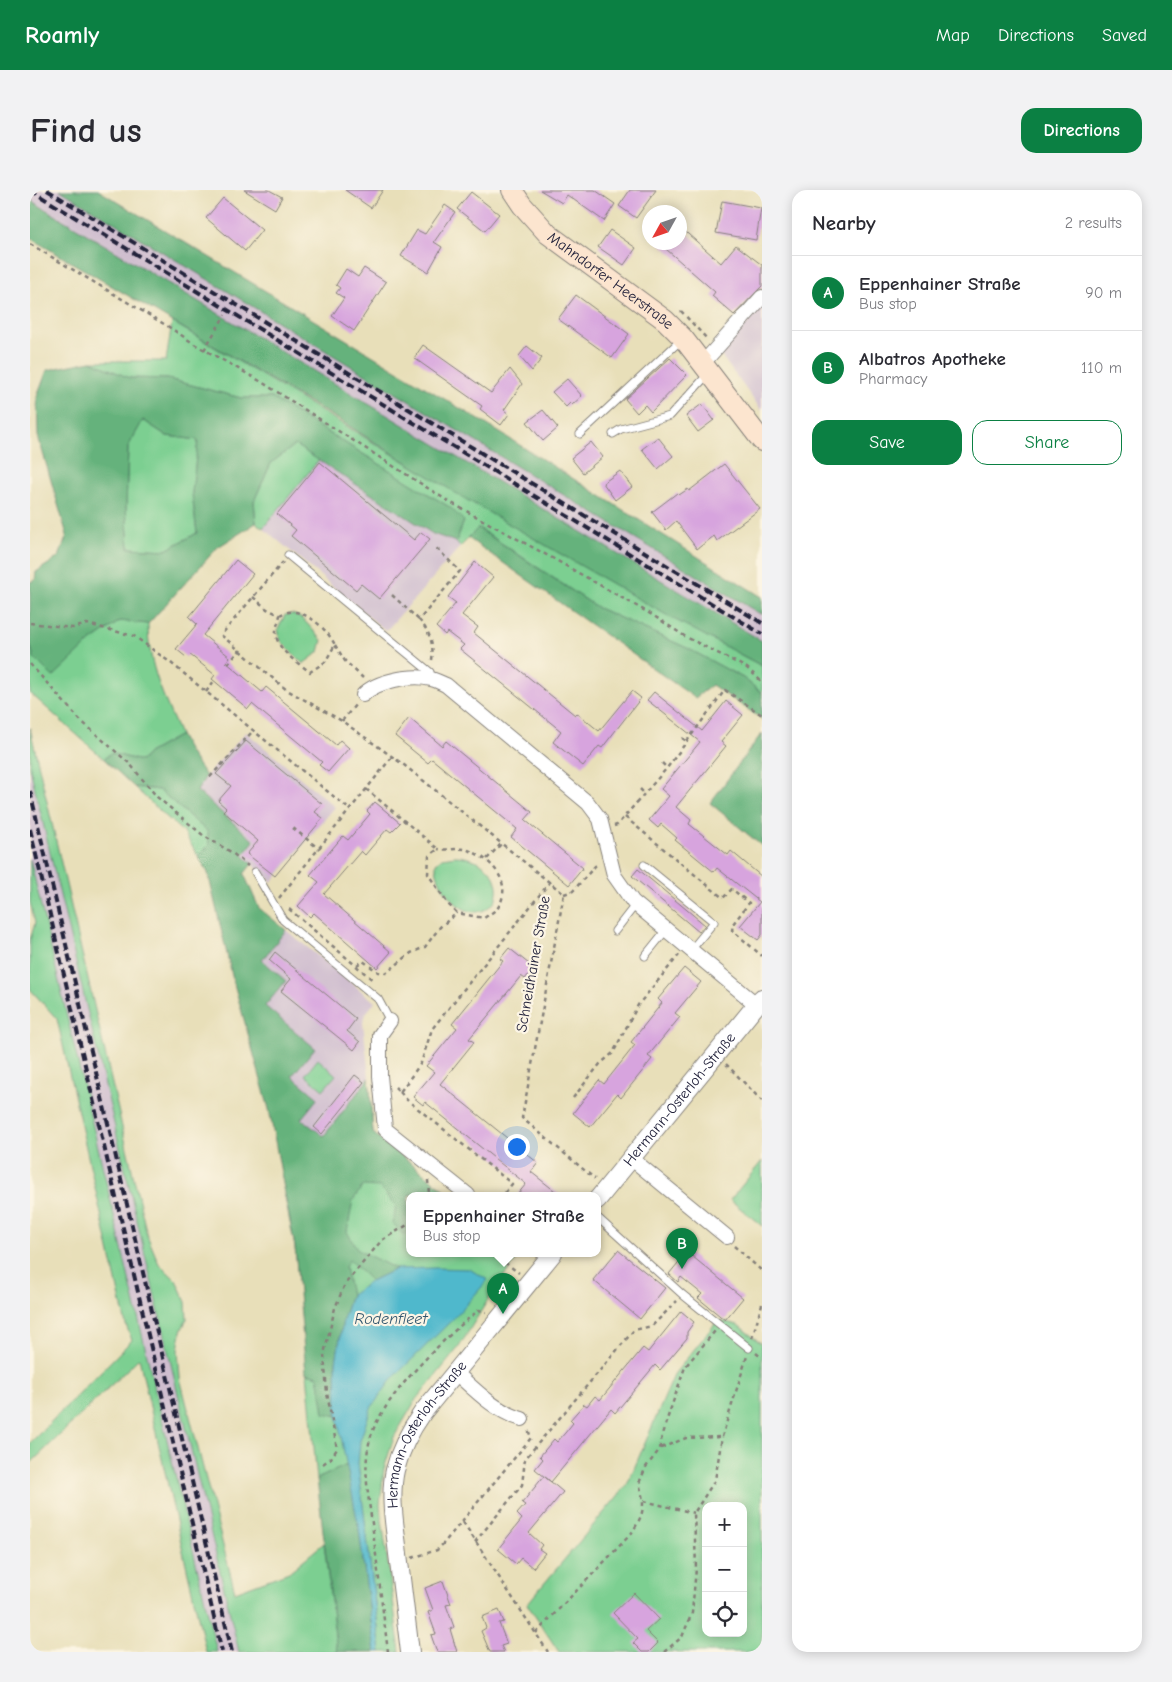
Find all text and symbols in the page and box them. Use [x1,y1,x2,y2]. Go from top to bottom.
text: Roamly [25,21,99,49]
text: Map [936,25,970,46]
text: Directions [998,25,1074,46]
text: Saved [1102,25,1147,46]
button: Directions [1021,108,1142,153]
text: Find us [30,110,142,151]
north arrow [642,205,687,250]
text: Nearby [812,211,876,235]
text: 2 results [1065,214,1122,232]
street label: Mahndorfer Heerstraße [544,228,678,333]
text: Eppenhainer Straße [859,273,1021,295]
text: A [824,284,832,302]
text: 90 m [1085,284,1122,302]
text: Bus stop [859,295,917,313]
text: Albatros Apotheke [859,348,1006,370]
text: B [823,359,833,377]
text: 110 m [1081,359,1122,377]
text: Pharmacy [859,370,928,388]
button: Save [812,420,962,465]
button: Share [972,420,1122,465]
street label: Schneidhainer Straße [512,894,554,1034]
street label: Hermann-Osterloh-Straße [619,1029,739,1170]
your location [504,1134,530,1160]
popup [406,1192,601,1257]
text: Eppenhainer Straße [423,1205,584,1227]
text: Bus stop [423,1227,481,1245]
pin: B [666,1228,698,1269]
pin: A [487,1273,519,1314]
water label: Rodenfleet [355,1310,428,1328]
street label: Hermann-Osterloh-Straße [383,1357,471,1509]
map controls [702,1502,747,1637]
button: + [702,1502,747,1547]
button: − [702,1547,747,1592]
button: locate [702,1592,747,1637]

